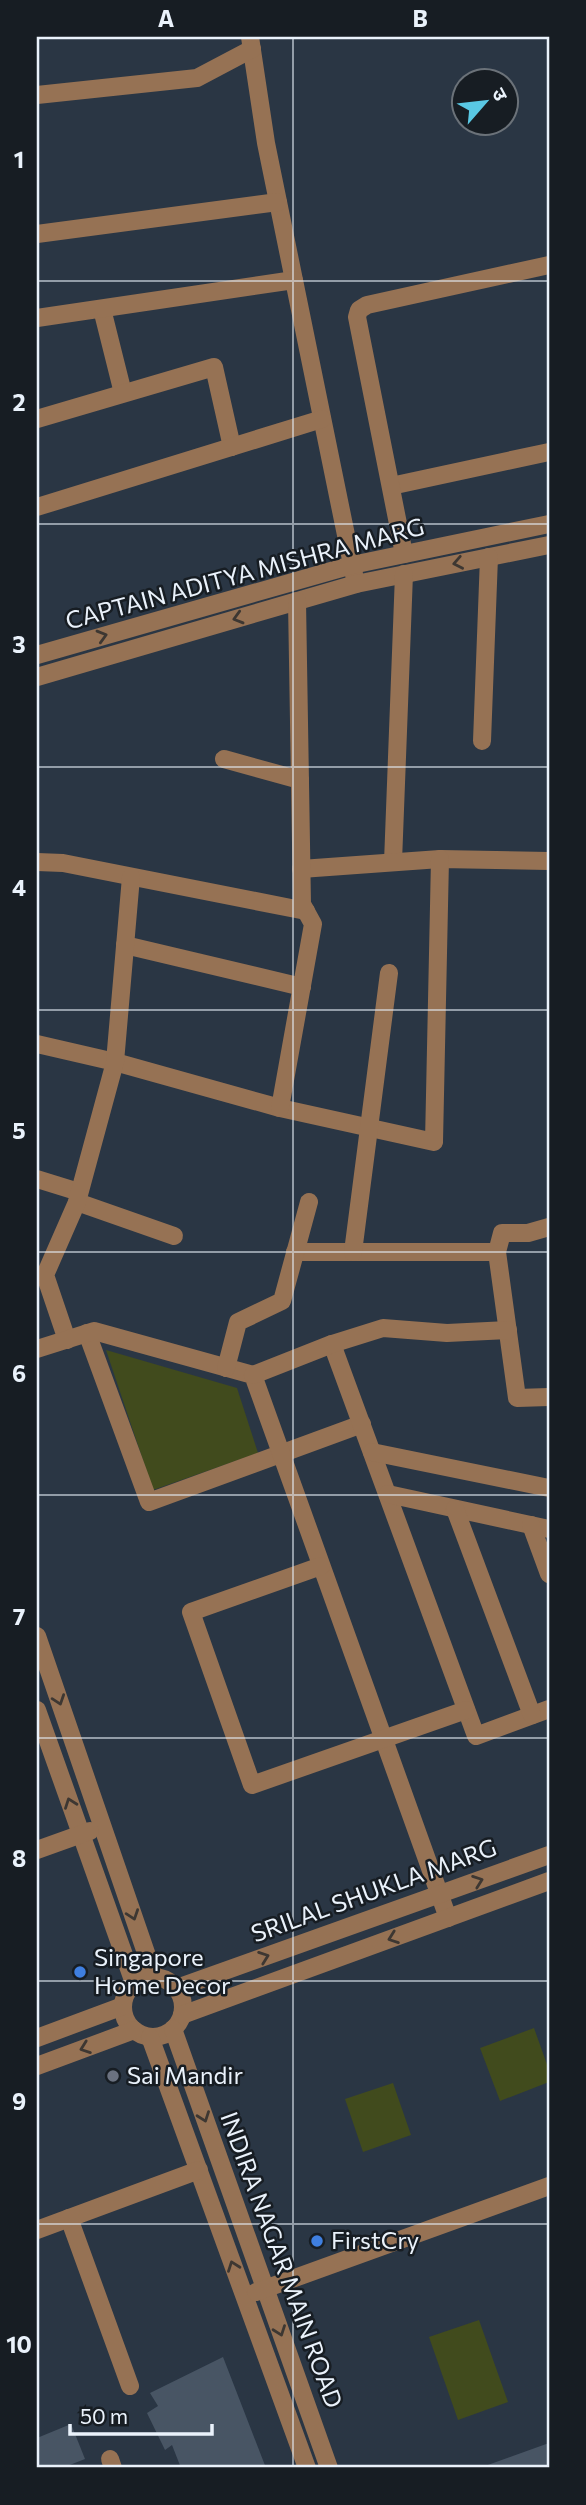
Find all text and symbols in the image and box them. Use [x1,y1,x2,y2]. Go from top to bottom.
text: A [158,4,175,32]
text: B [412,4,428,32]
north arrow [449,66,520,136]
text: उ [488,83,514,105]
text: 1 [14,145,24,173]
text: 2 [12,388,26,416]
street label: CAPTAIN ADITYA MISHRA MARG [62,511,427,634]
one-way arrow [452,555,464,570]
one-way arrow [232,609,244,624]
text: 3 [12,630,26,658]
one-way arrow [96,630,108,644]
text: 4 [12,873,26,901]
text: 5 [12,1116,26,1144]
text: 6 [12,1359,26,1387]
text: 7 [13,1602,25,1630]
one-way arrow [51,1693,65,1705]
one-way arrow [64,1798,78,1810]
street label: SRILAL SHUKLA MARG [247,1832,500,1947]
text: 8 [12,1844,26,1872]
one-way arrow [472,1875,484,1889]
one-way arrow [125,1909,139,1921]
one-way arrow [388,1930,400,1944]
place label: Singapore Home Decor [94,1942,231,1999]
one-way arrow [257,1951,269,1965]
marker: Singapore Home Decor [72,1964,88,1980]
one-way arrow [80,2040,92,2054]
place label: Sai Mandir [127,2060,243,2089]
marker: Sai Mandir [105,2068,121,2084]
text: 9 [12,2087,26,2115]
street label: INDIRA NAGAR MAIN ROAD [215,2107,350,2411]
one-way arrow [196,2110,210,2122]
place label: FirstCry [331,2225,419,2254]
marker: FirstCry [309,2233,325,2249]
one-way arrow [227,2260,241,2272]
one-way arrow [272,2325,286,2337]
text: 10 [6,2330,32,2358]
scale bar [70,2393,212,2437]
text: 50 m [80,2403,128,2428]

